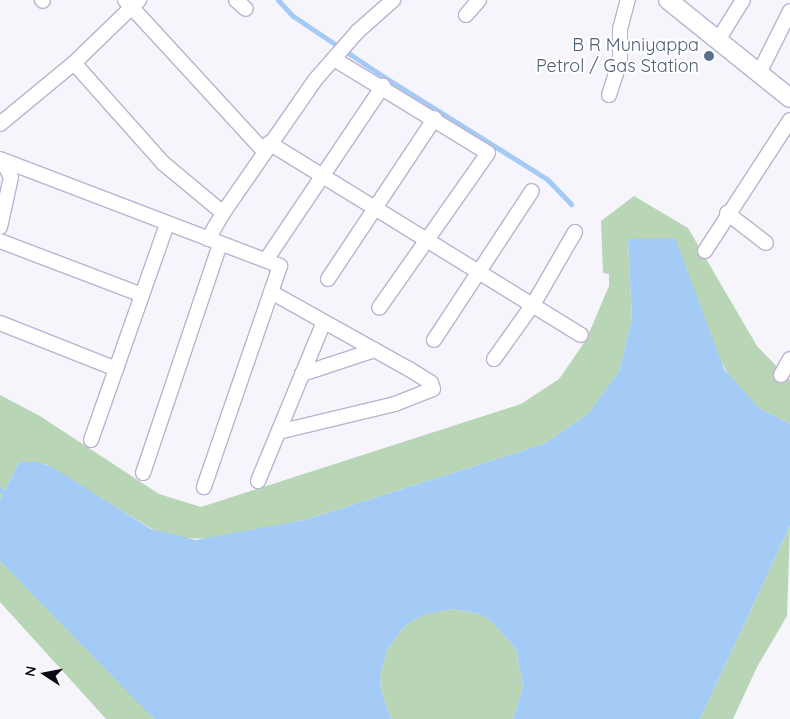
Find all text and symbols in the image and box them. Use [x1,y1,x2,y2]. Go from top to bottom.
place label: B R Muniyappa Petrol / Gas Station [536,35,699,78]
marker: B R Muniyappa Petrol / Gas Station [703,50,715,62]
north arrow [20,649,70,699]
text: N [20,664,40,678]

